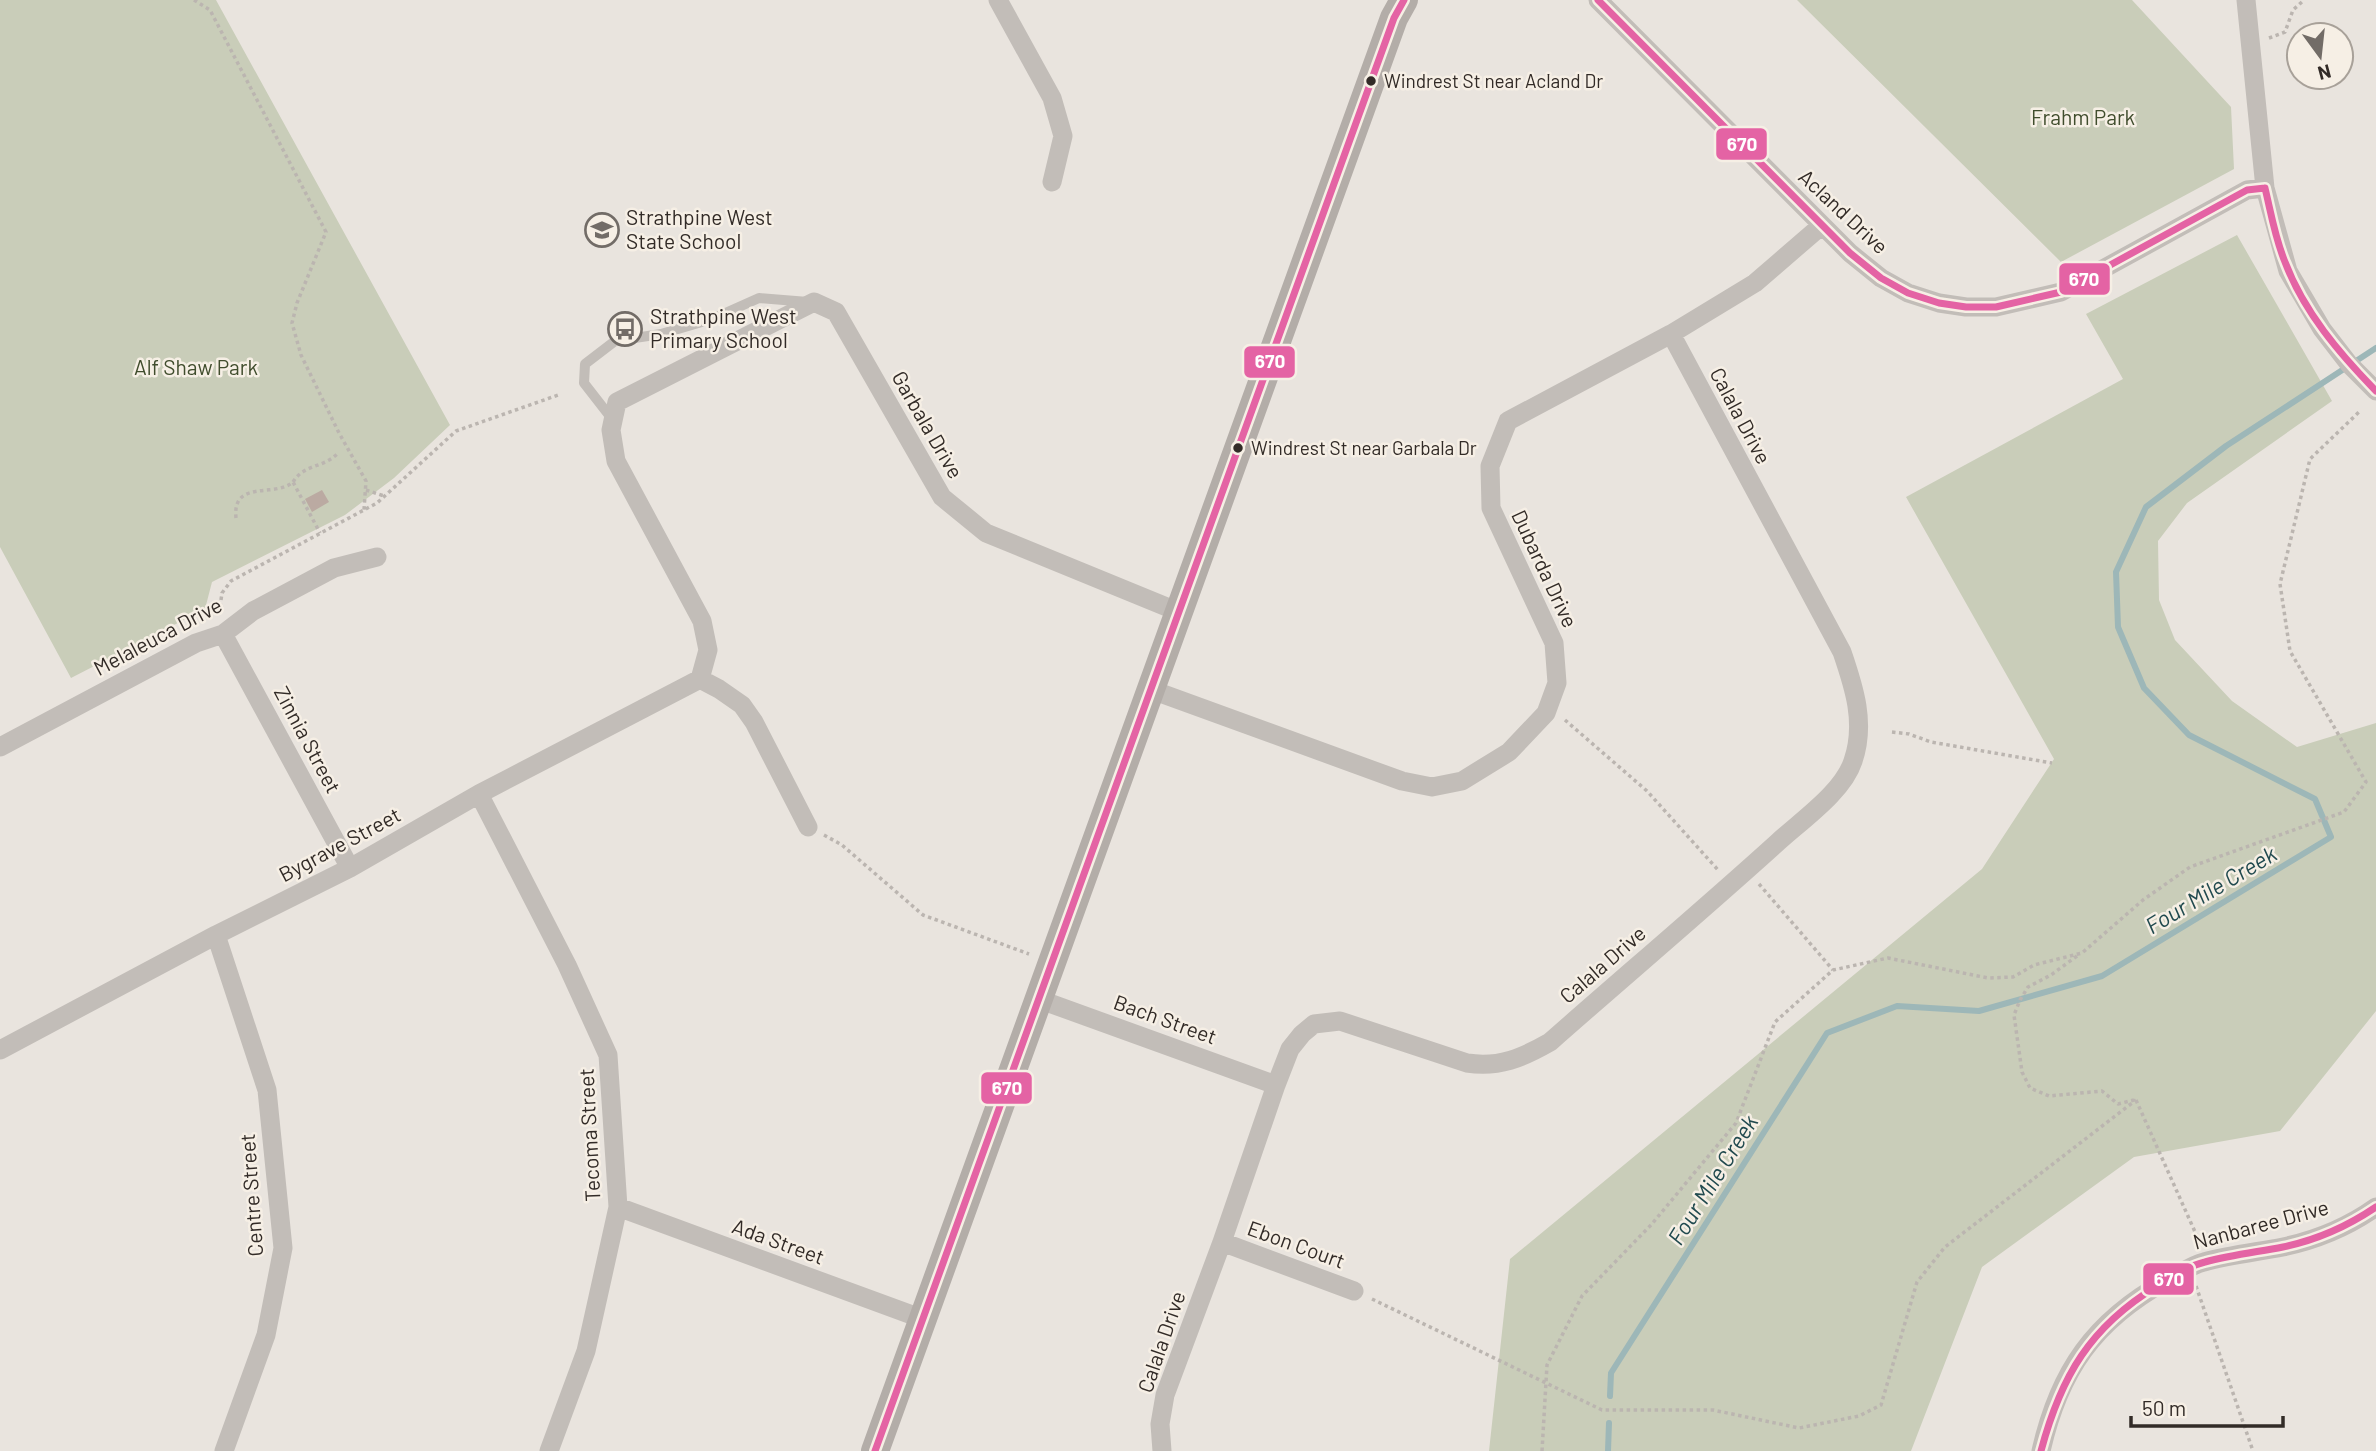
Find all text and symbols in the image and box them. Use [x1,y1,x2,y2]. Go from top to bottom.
north arrow [2285,21,2355,91]
text: N [2315,60,2334,86]
place label: Windrest St near Acland Dr [1384,69,1603,92]
marker: Windrest St near Acland Dr [1364,74,1378,88]
park label: Frahm Park [2031,104,2135,129]
line badge: 670 [1715,127,1768,161]
text: 670 [1727,132,1757,155]
street label: Acland Drive [1794,163,1894,258]
place label: Strathpine West State School [626,204,773,253]
school or university icon: Strathpine West State School [583,211,621,249]
line badge: 670 [2058,262,2111,296]
text: 670 [2069,267,2099,290]
place label: Strathpine West Primary School [650,303,797,352]
bus stop icon: Strathpine West Primary School [606,310,644,348]
line badge: 670 [1243,345,1296,379]
text: 670 [1255,349,1285,372]
park label: Alf Shaw Park [134,354,258,379]
street label: Calala Drive [1706,363,1777,468]
street label: Garbala Drive [888,366,969,482]
place label: Windrest St near Garbala Dr [1251,436,1477,459]
marker: Windrest St near Garbala Dr [1231,441,1245,455]
street label: Dubarda Drive [1507,506,1583,631]
street label: Melaleuca Drive [89,591,226,680]
street label: Zinnia Street [270,682,347,797]
street label: Bygrave Street [274,801,404,886]
water label: Four Mile Creek [2140,839,2281,939]
street label: Calala Drive [1554,920,1650,1008]
street label: Bach Street [1111,988,1220,1049]
street label: Tecoma Street [573,1068,604,1202]
line badge: 670 [980,1071,1033,1105]
text: 670 [992,1076,1022,1099]
water label: Four Mile Creek [1661,1109,1763,1250]
street label: Centre Street [234,1133,267,1257]
street label: Nanbaree Drive [2190,1193,2331,1254]
street label: Ada Street [729,1212,828,1269]
street label: Ebon Court [1244,1214,1349,1273]
line badge: 670 [2142,1262,2195,1296]
text: 670 [2154,1267,2184,1290]
street label: Calala Drive [1132,1288,1190,1395]
scale bar [2131,1384,2283,1428]
text: 50 m [2142,1395,2186,1420]

